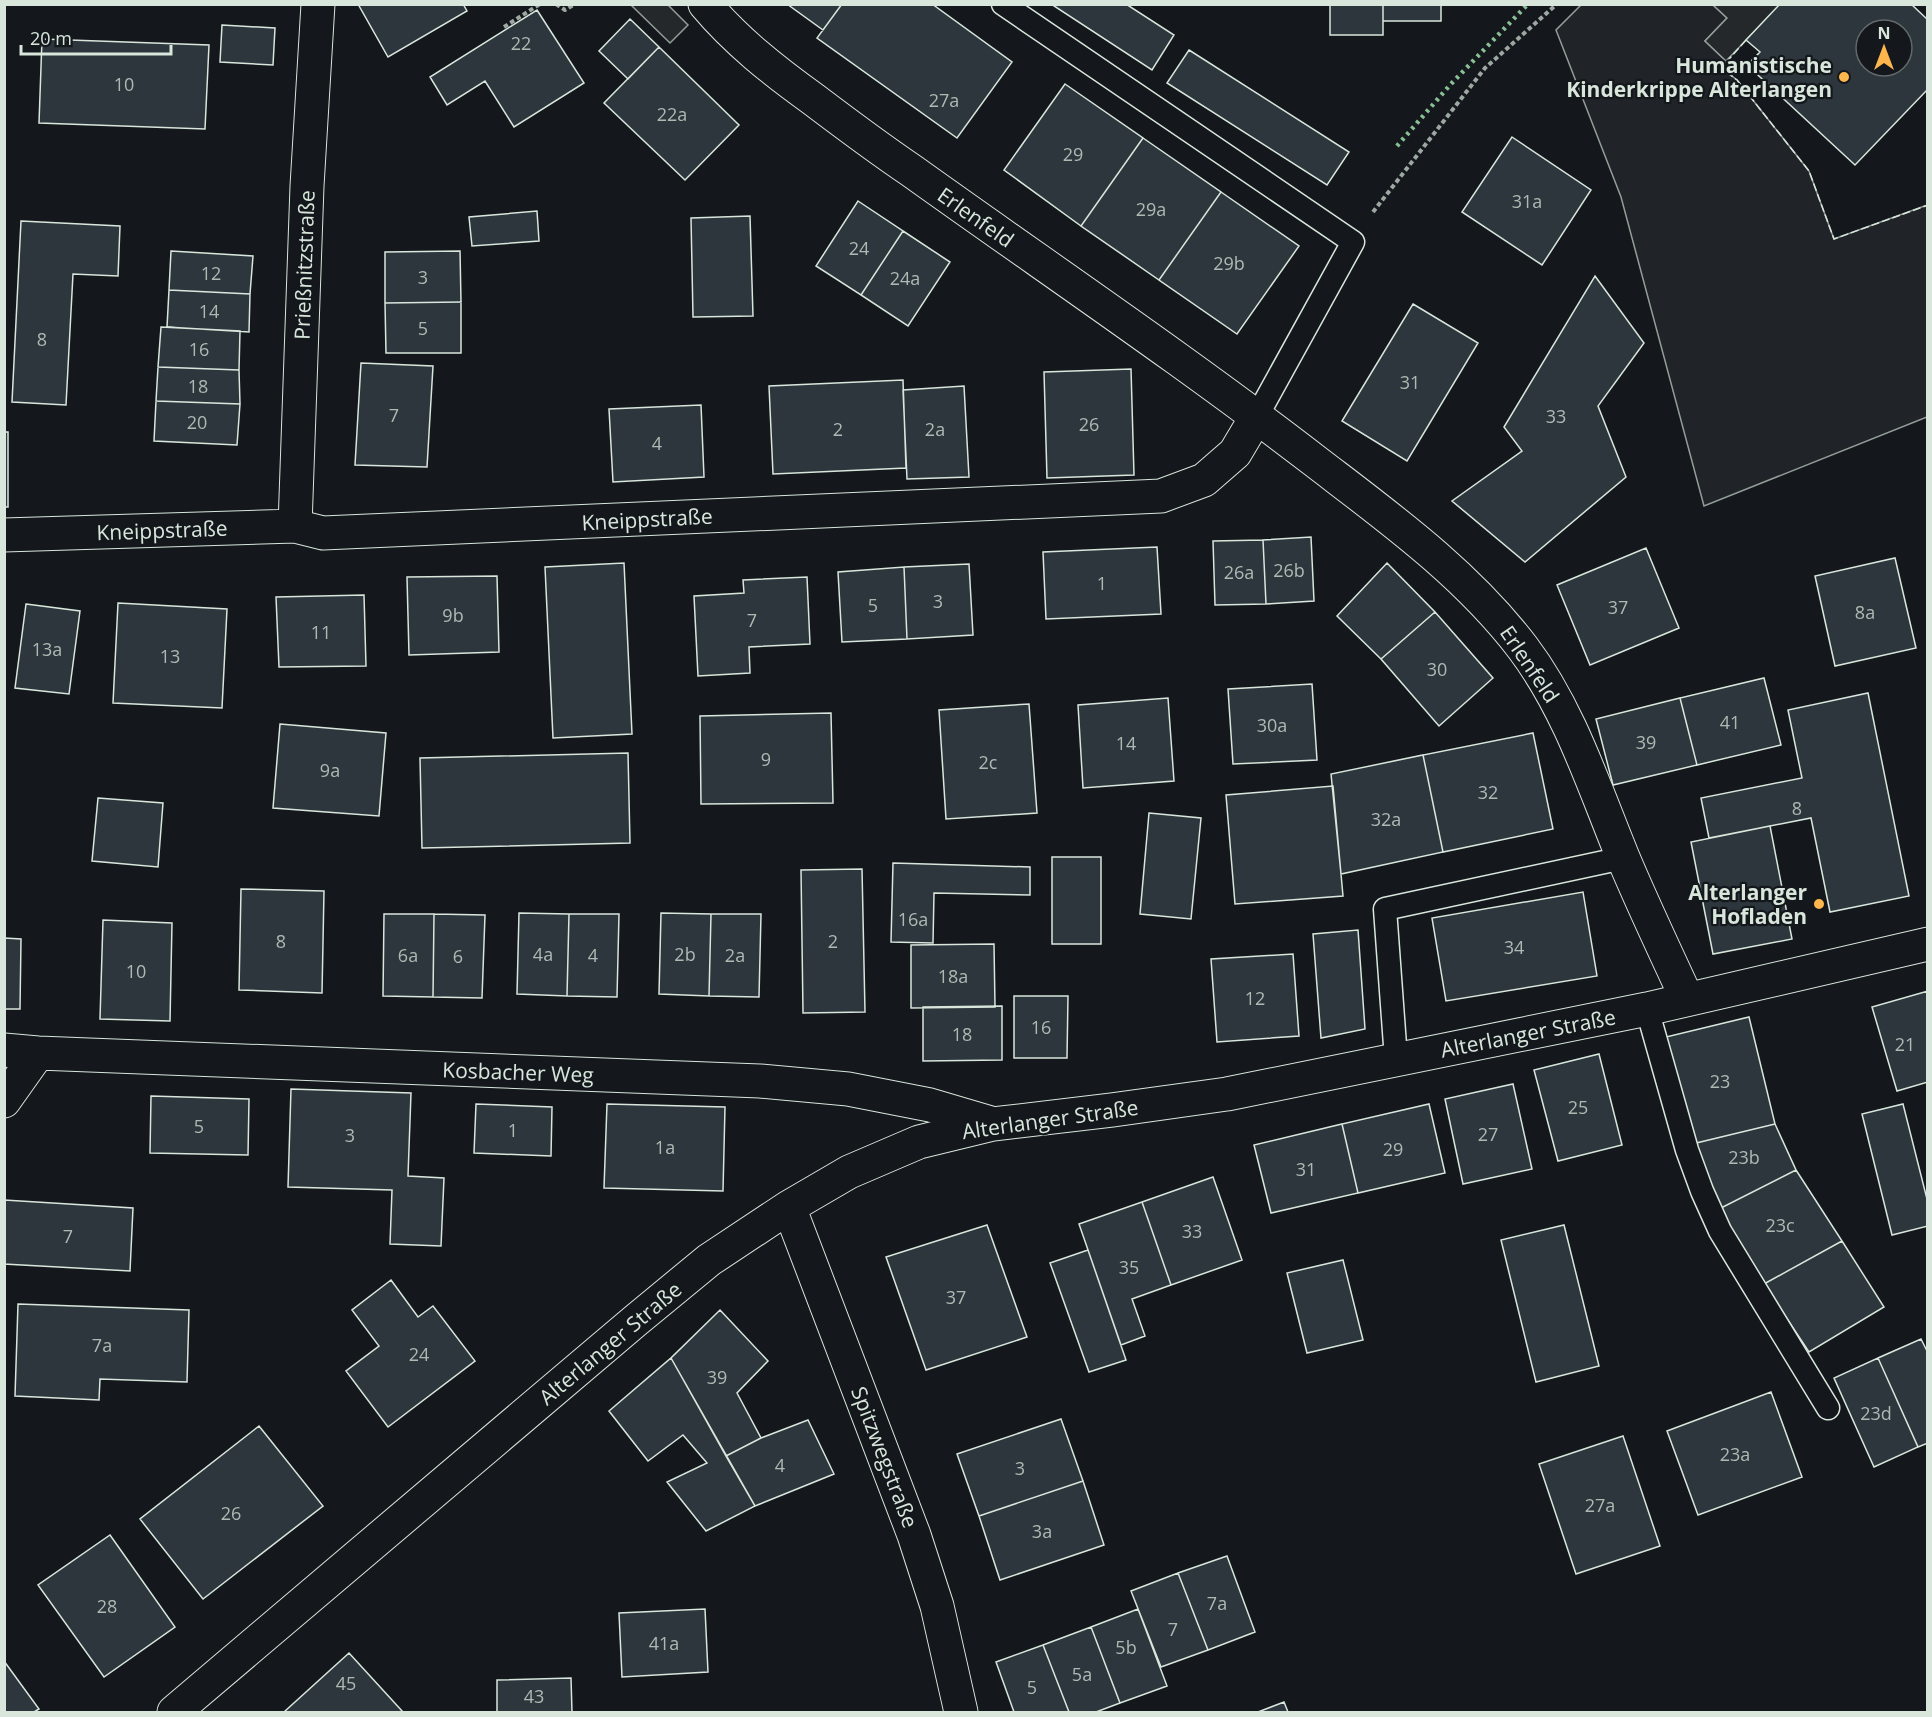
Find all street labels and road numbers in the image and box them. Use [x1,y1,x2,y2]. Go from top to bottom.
street label: Erlenfeld [932,181,1020,253]
street label: Prießnitzstraße [287,190,321,340]
street label: Kneippstraße [581,502,713,536]
street label: Kneippstraße [96,514,228,546]
street label: Erlenfeld [1494,620,1566,708]
street label: Alterlanger Straße [1438,1002,1618,1064]
street label: Kosbacher Weg [442,1055,594,1089]
street label: Alterlanger Straße [960,1093,1140,1145]
street label: Alterlanger Straße [533,1275,687,1411]
street label: Spitzwegstraße [845,1382,925,1532]

